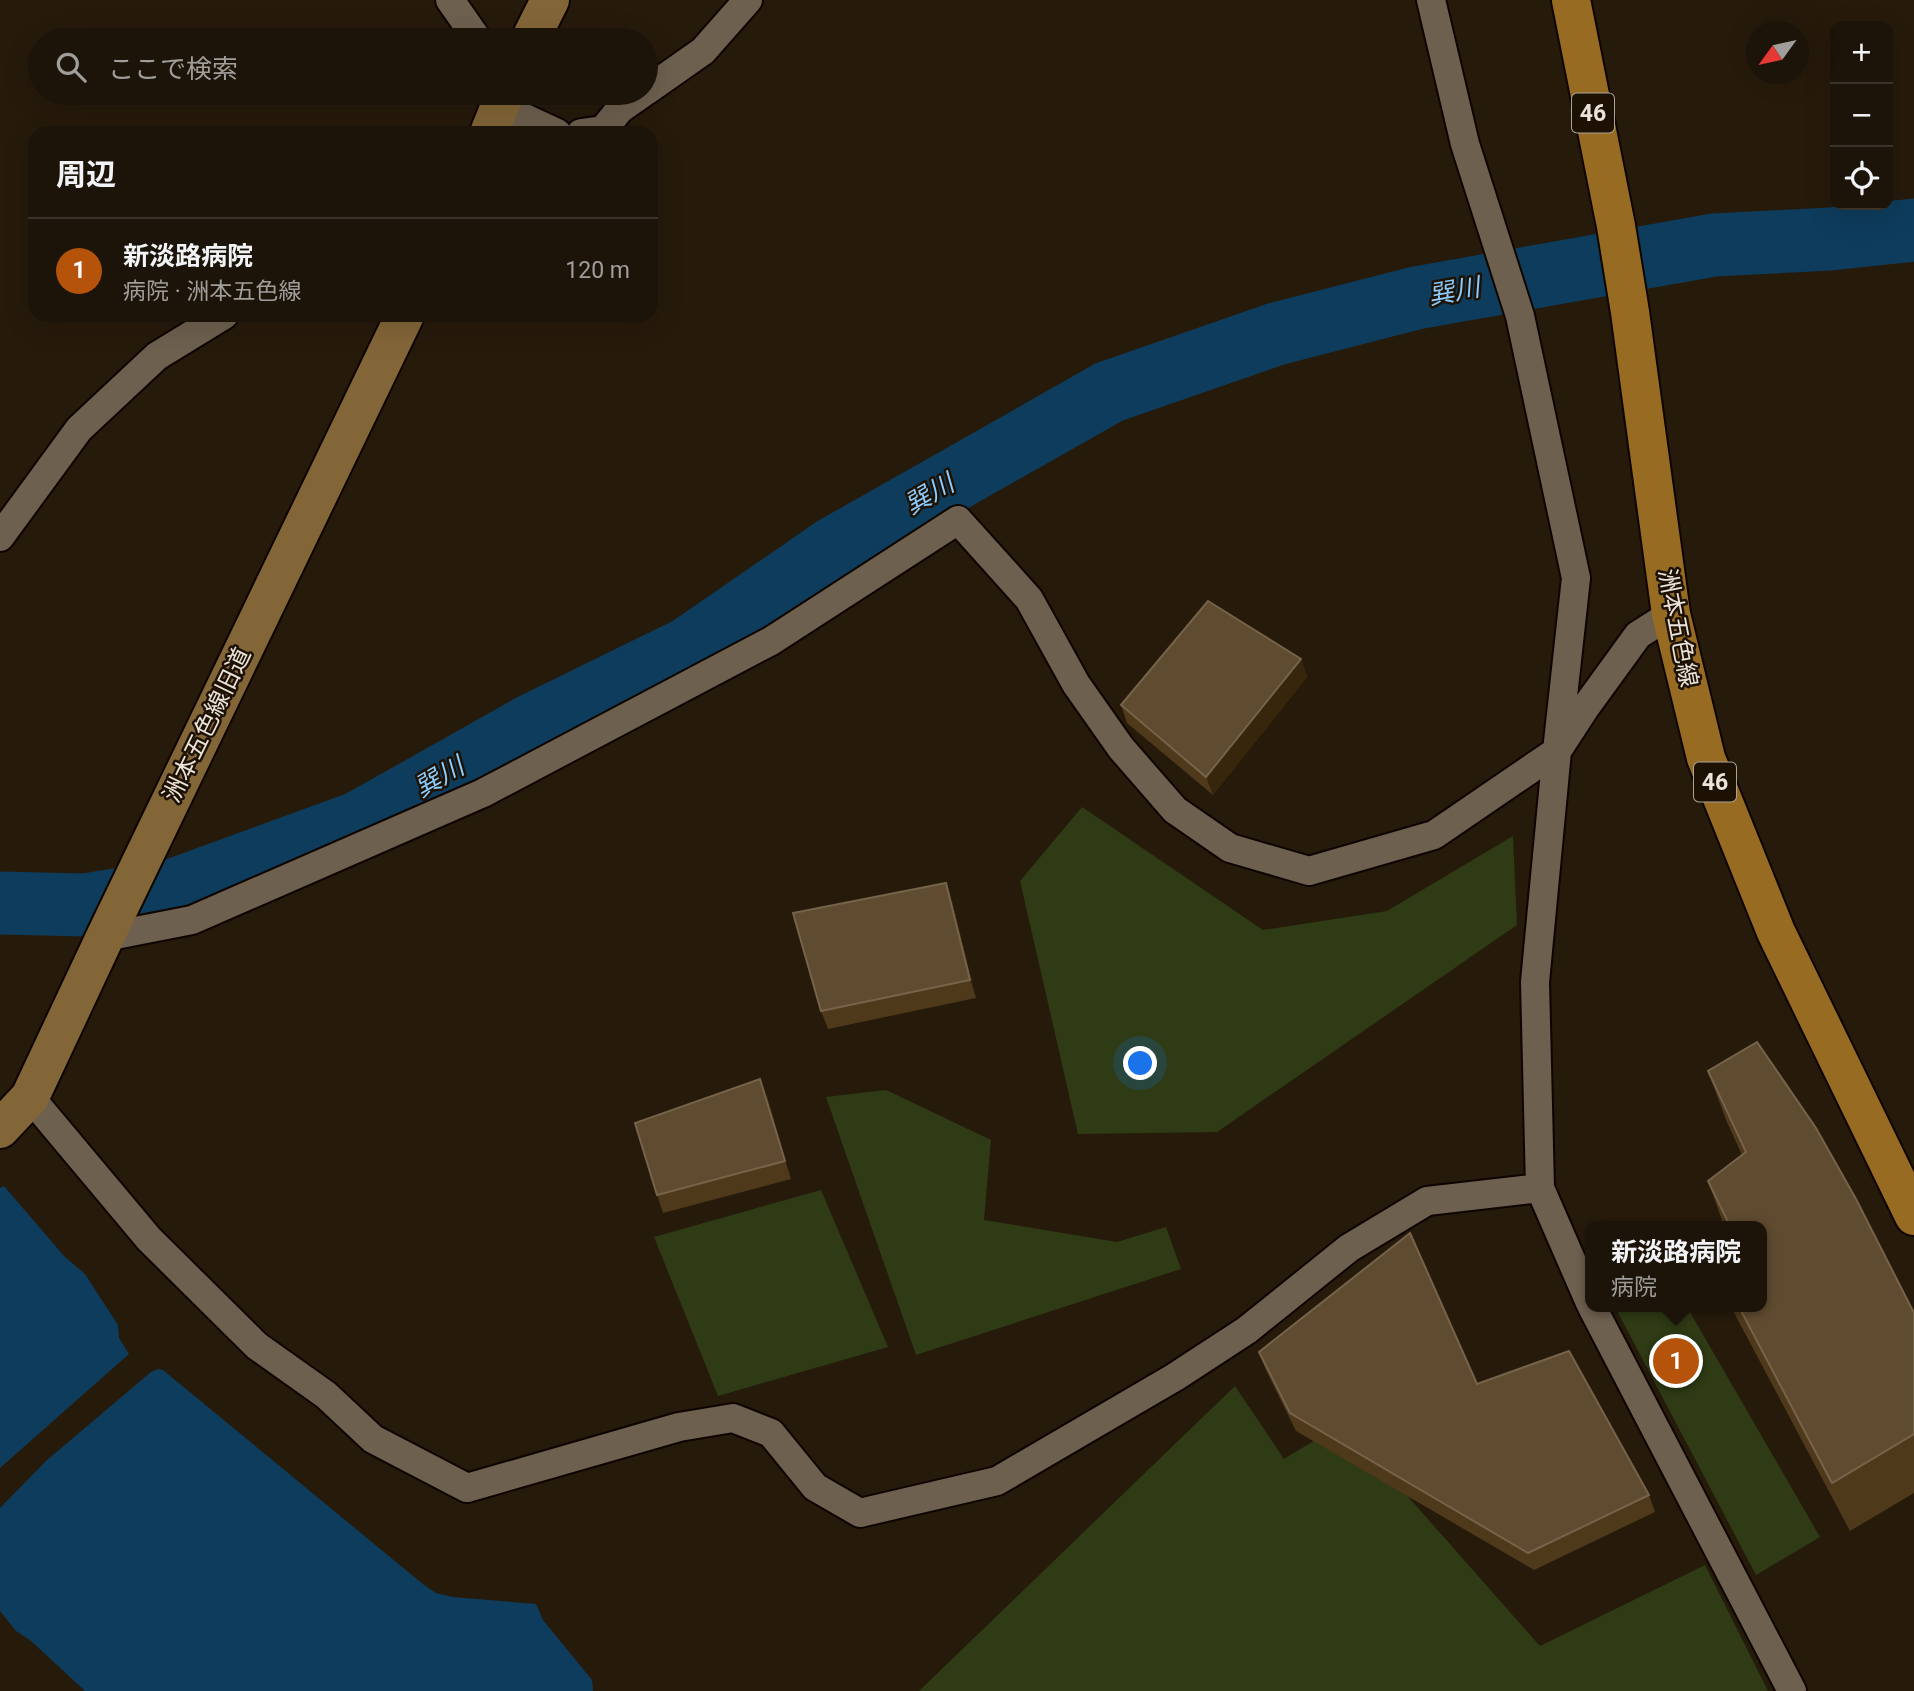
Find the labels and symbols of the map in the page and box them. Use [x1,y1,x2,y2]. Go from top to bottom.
north arrow [1746,21,1809,84]
road number: 46 [1572,94,1614,132]
water label: 巽川 [1426,271,1485,310]
water label: 巽川 [899,467,962,520]
street label: 洲本五色線 [1653,566,1703,690]
street label: 洲本五色線旧道 [158,643,256,807]
water label: 巽川 [409,750,472,803]
road number: 46 [1694,762,1736,802]
your location [1123,1046,1157,1080]
pin: 1 [1653,1335,1699,1387]

